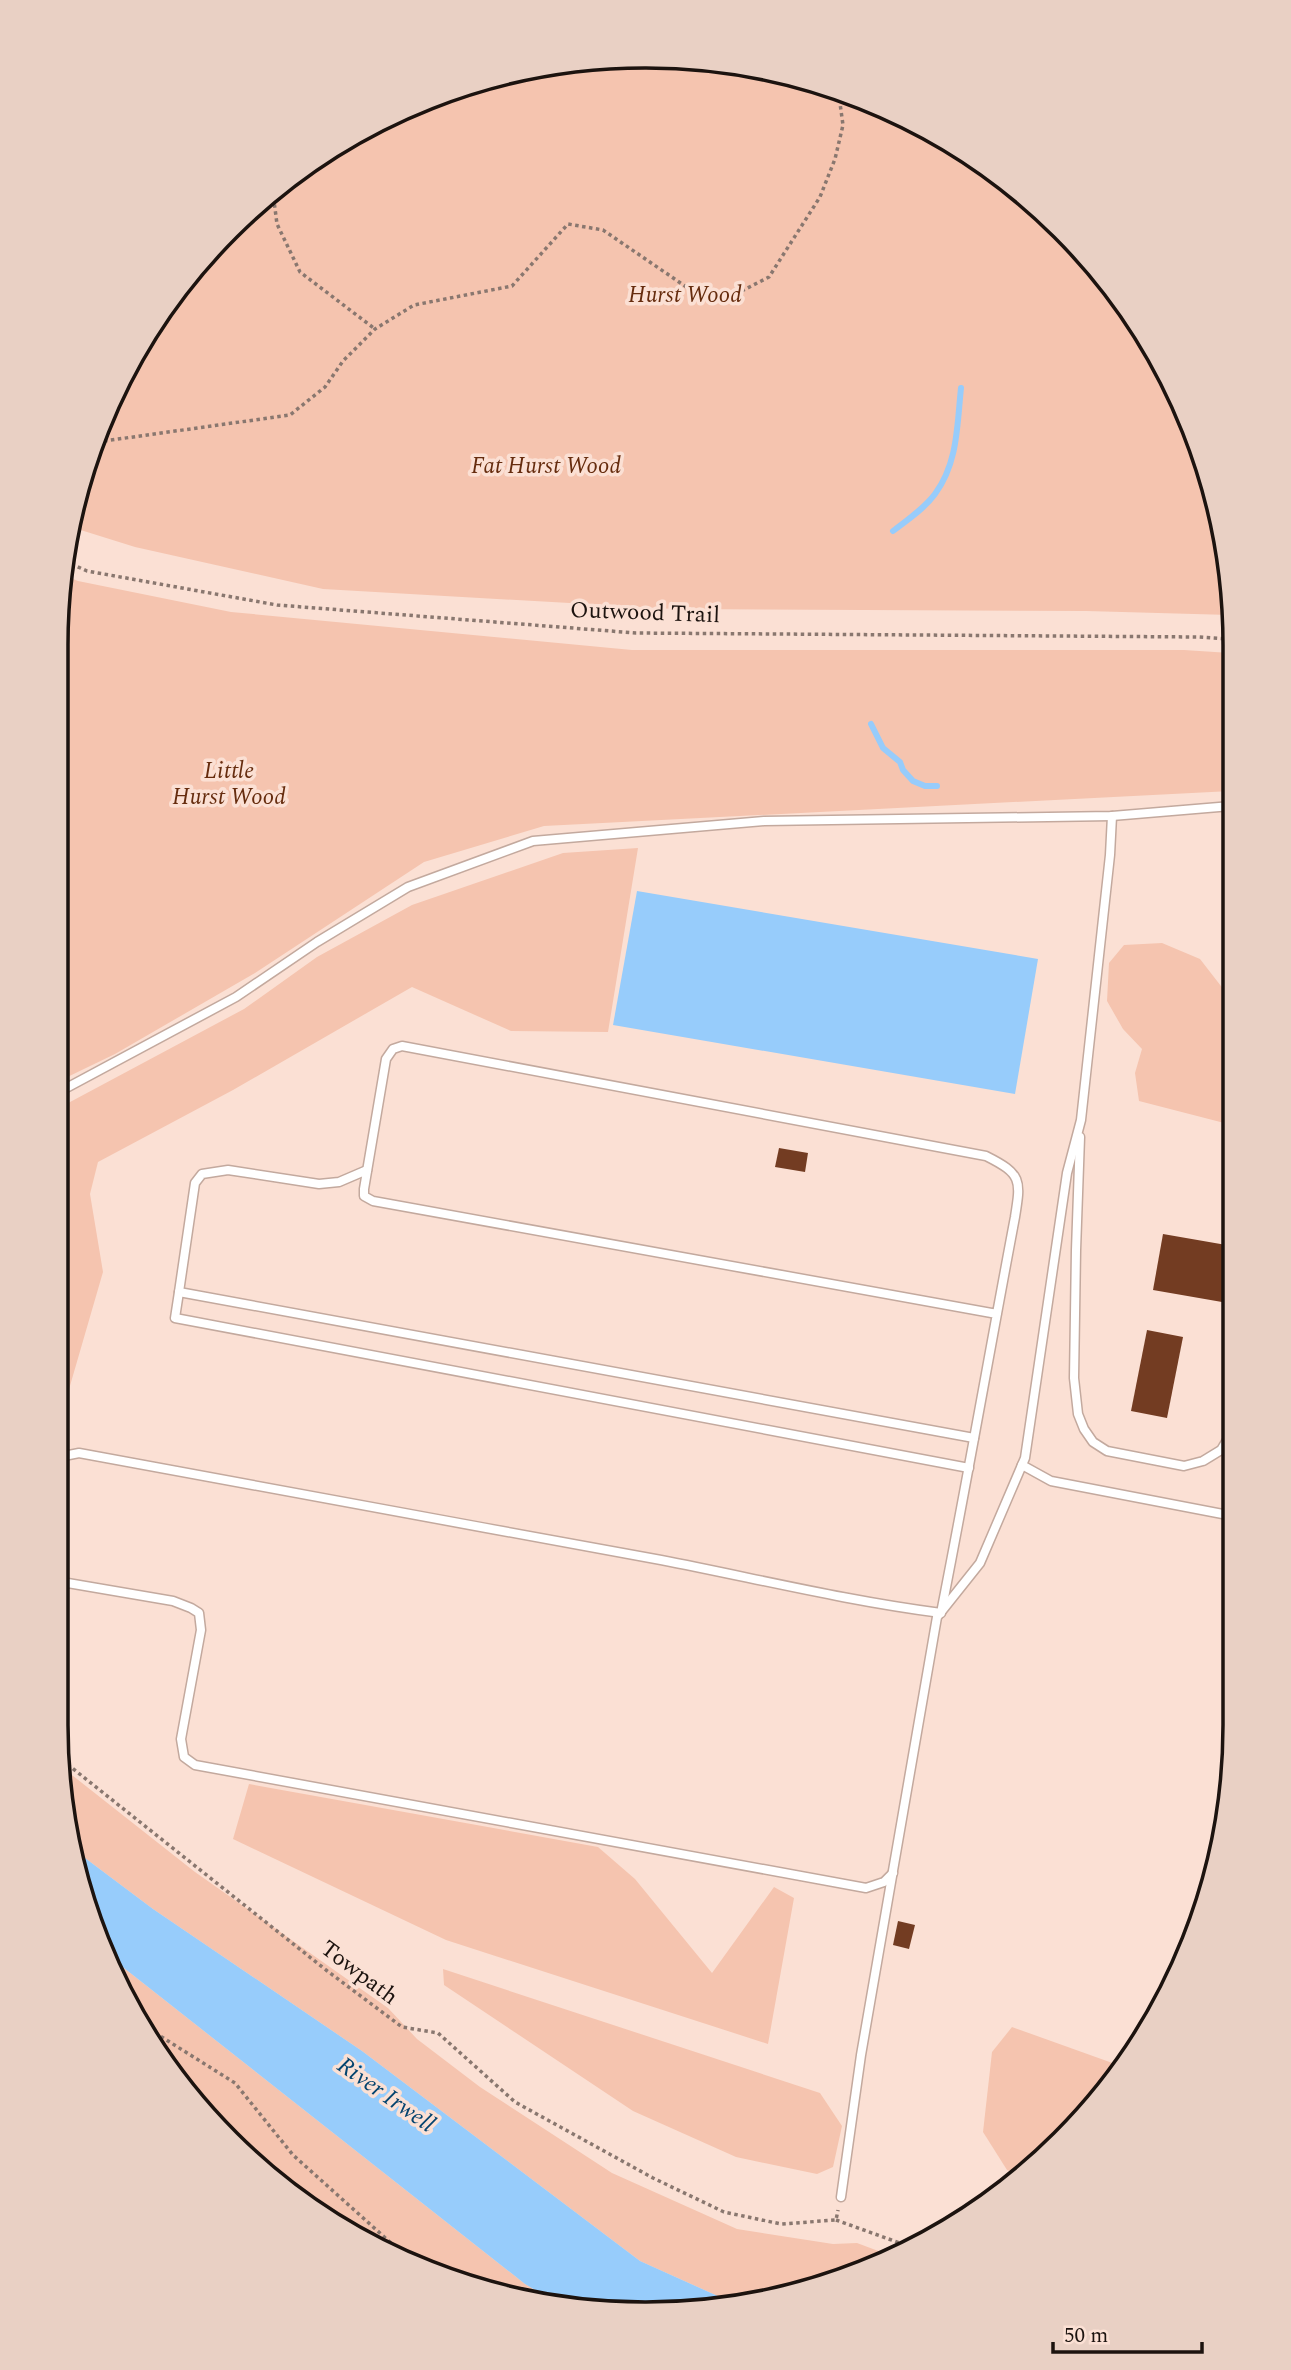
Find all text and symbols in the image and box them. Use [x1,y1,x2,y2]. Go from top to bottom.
park label: Hurst Wood [628,278,742,313]
park label: Fat Hurst Wood [471,449,621,484]
street label: Outwood Trail [569,593,721,633]
park label: Little Hurst Wood [172,754,286,815]
street label: Towpath [313,1932,405,2014]
water label: River Irwell [329,2048,443,2142]
scale bar [1053,2310,1202,2354]
text: 50 m [1064,2320,1108,2352]

